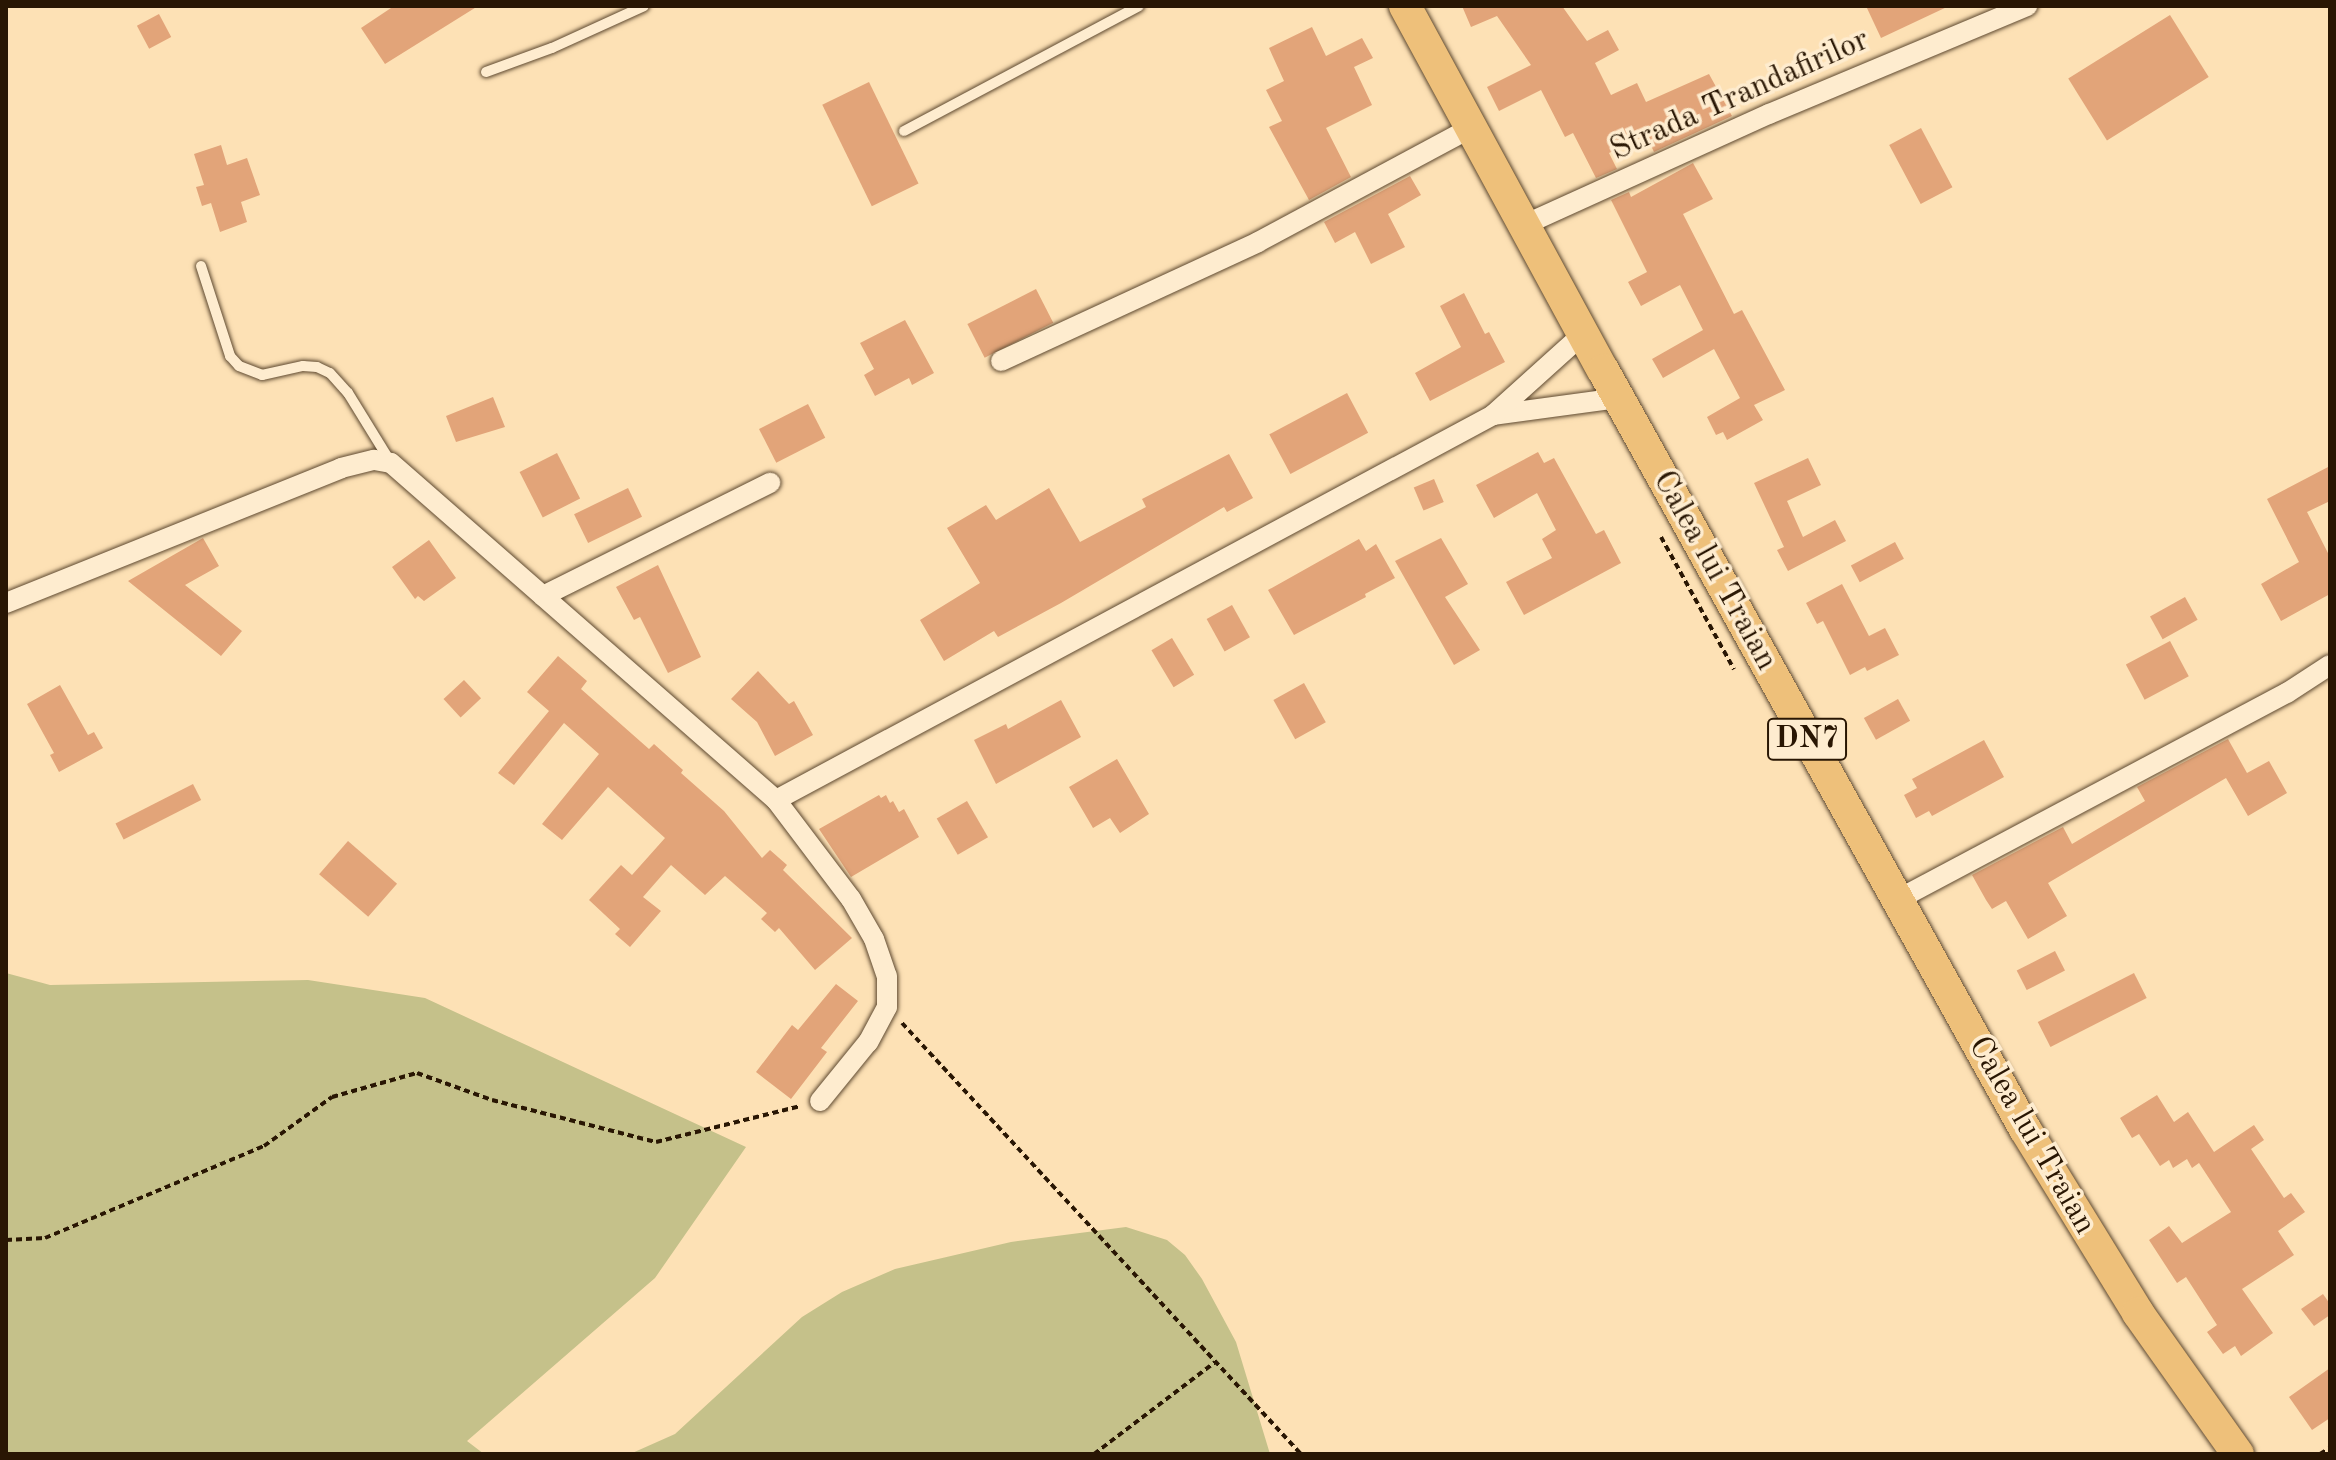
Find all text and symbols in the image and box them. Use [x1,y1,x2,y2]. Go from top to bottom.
street label: Strada Trandafirilor [1605,22,1875,170]
street label: Calea lui Traian [1643,465,1785,677]
road number: DN7 [1767,713,1847,765]
street label: Calea lui Traian [1959,1030,2103,1242]

